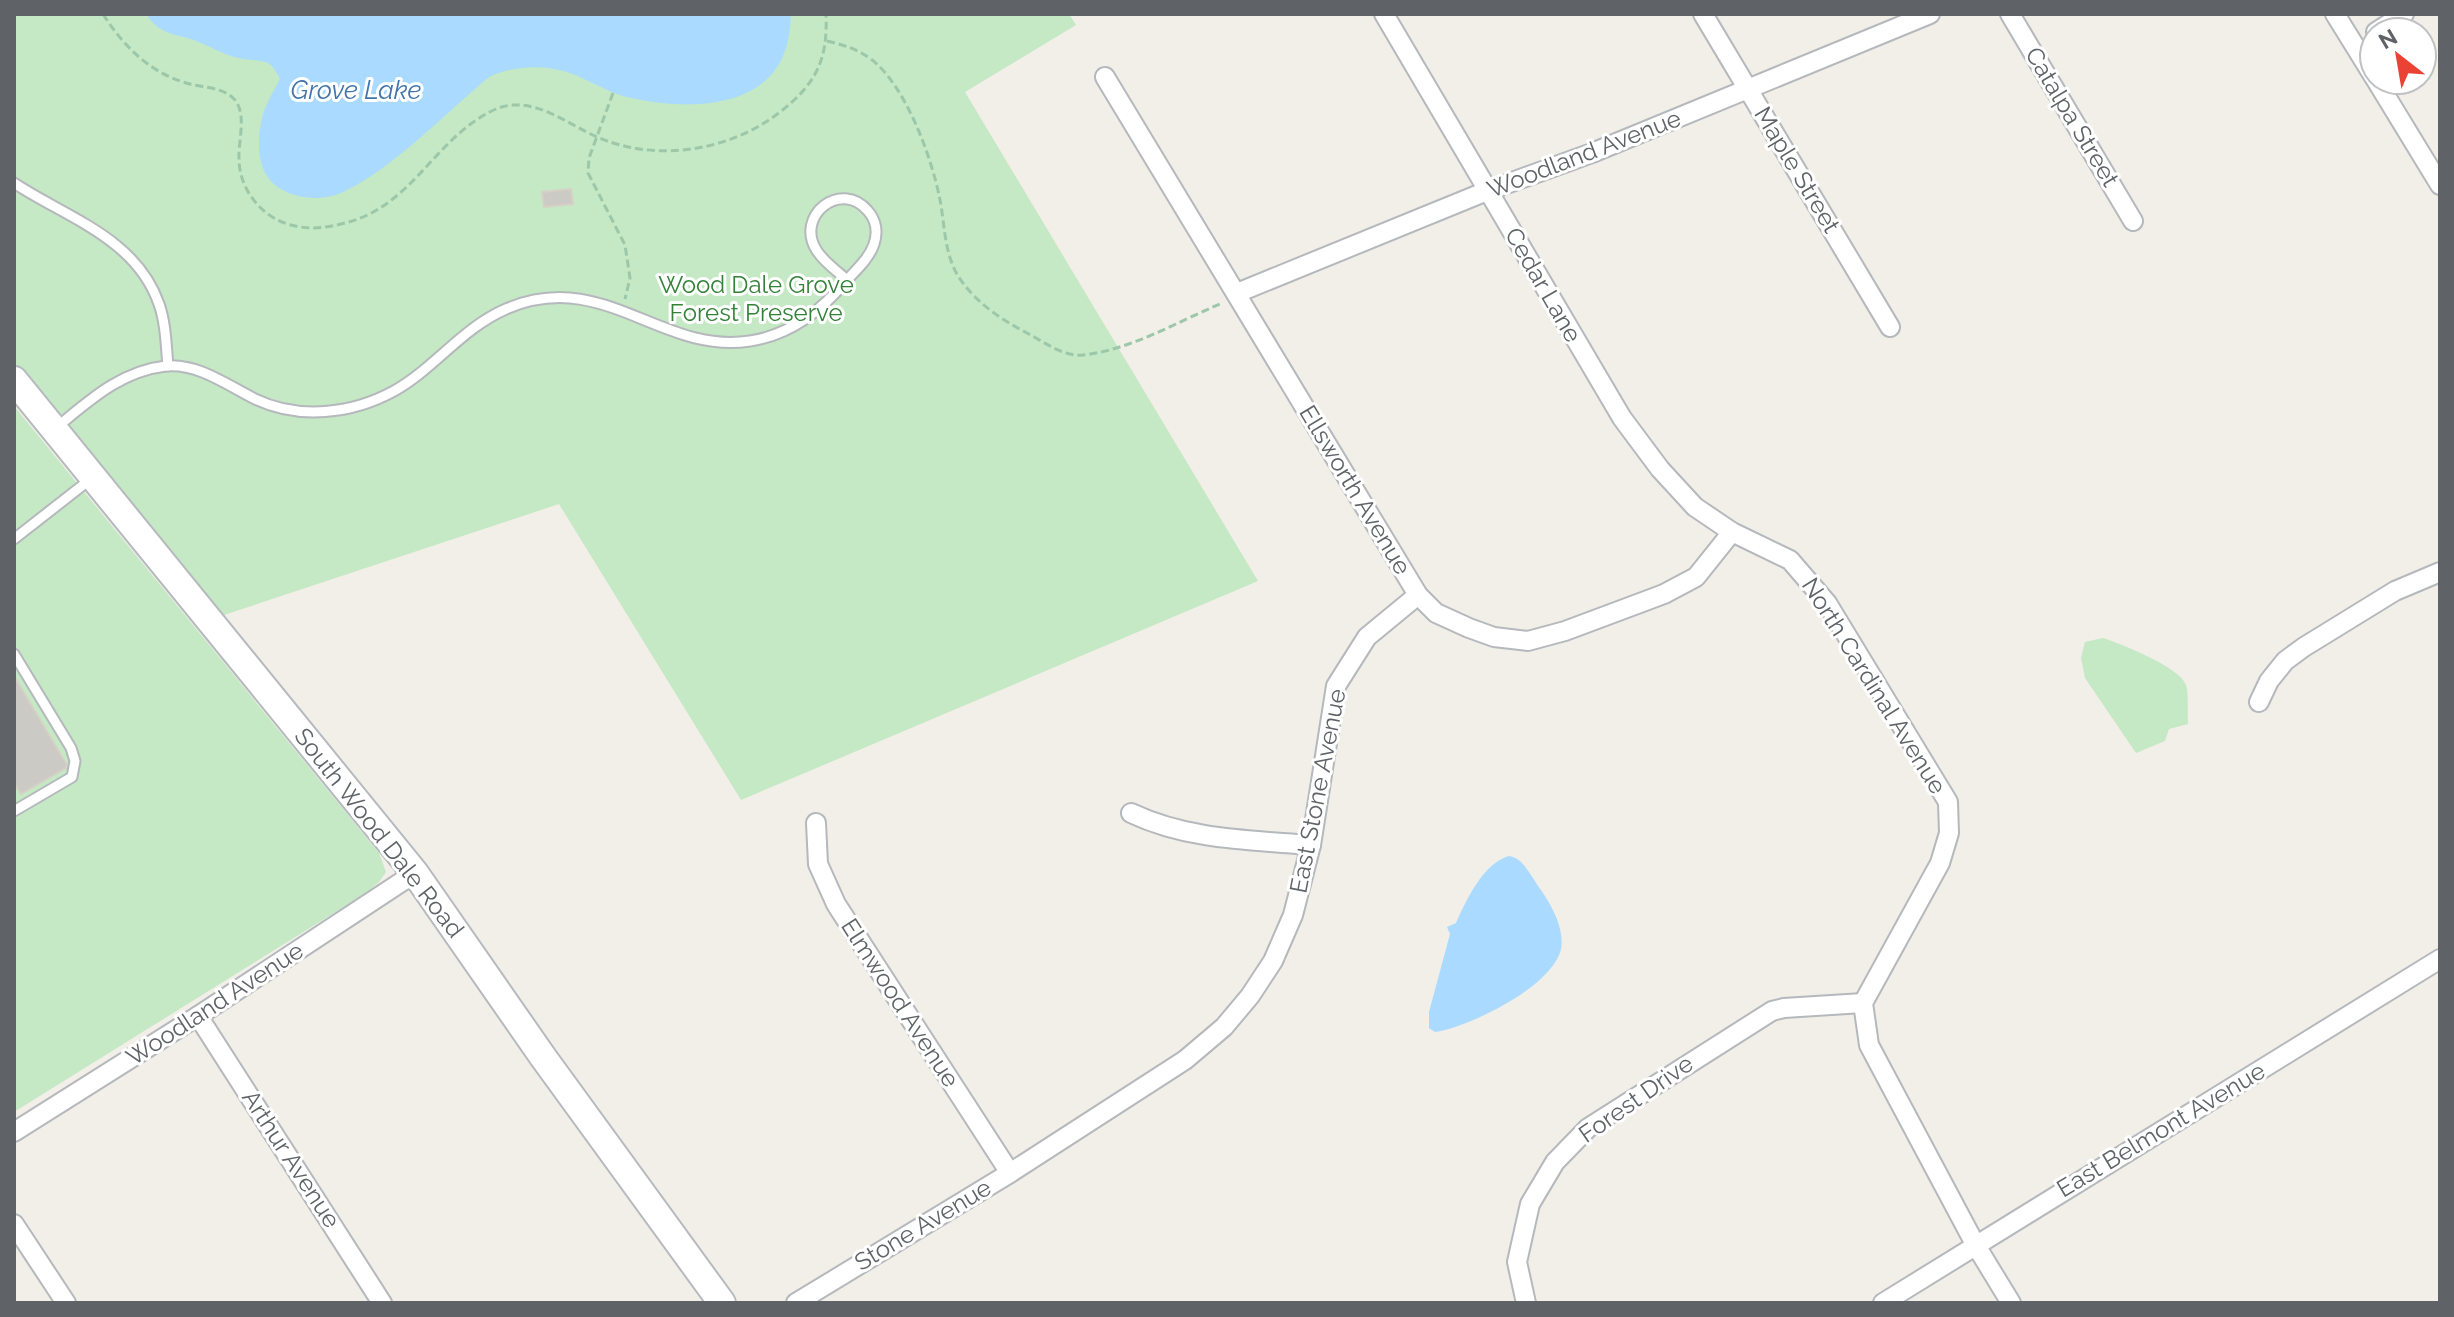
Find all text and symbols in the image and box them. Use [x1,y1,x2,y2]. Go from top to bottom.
north arrow [2358,16,2438,96]
text: N [2374,23,2402,54]
street label: Catalpa Street [2019,42,2125,192]
water label: Grove Lake [291,75,422,105]
street label: Maple Street [1748,101,1846,238]
street label: Woodland Avenue [1483,103,1685,204]
street label: Cedar Lane [1499,222,1588,347]
park label: Wood Dale Grove Forest Preserve [658,270,854,327]
street label: Ellsworth Avenue [1293,400,1417,580]
street label: North Cardinal Avenue [1796,572,1953,799]
street label: East Stone Avenue [1283,686,1352,896]
street label: South Wood Dale Road [289,722,470,943]
street label: Elmwood Avenue [835,913,966,1092]
street label: Woodland Avenue [121,936,309,1072]
street label: Forest Drive [1573,1049,1698,1149]
street label: East Belmont Avenue [2051,1056,2270,1203]
street label: Arthur Avenue [236,1084,347,1233]
street label: Stone Avenue [849,1172,996,1277]

